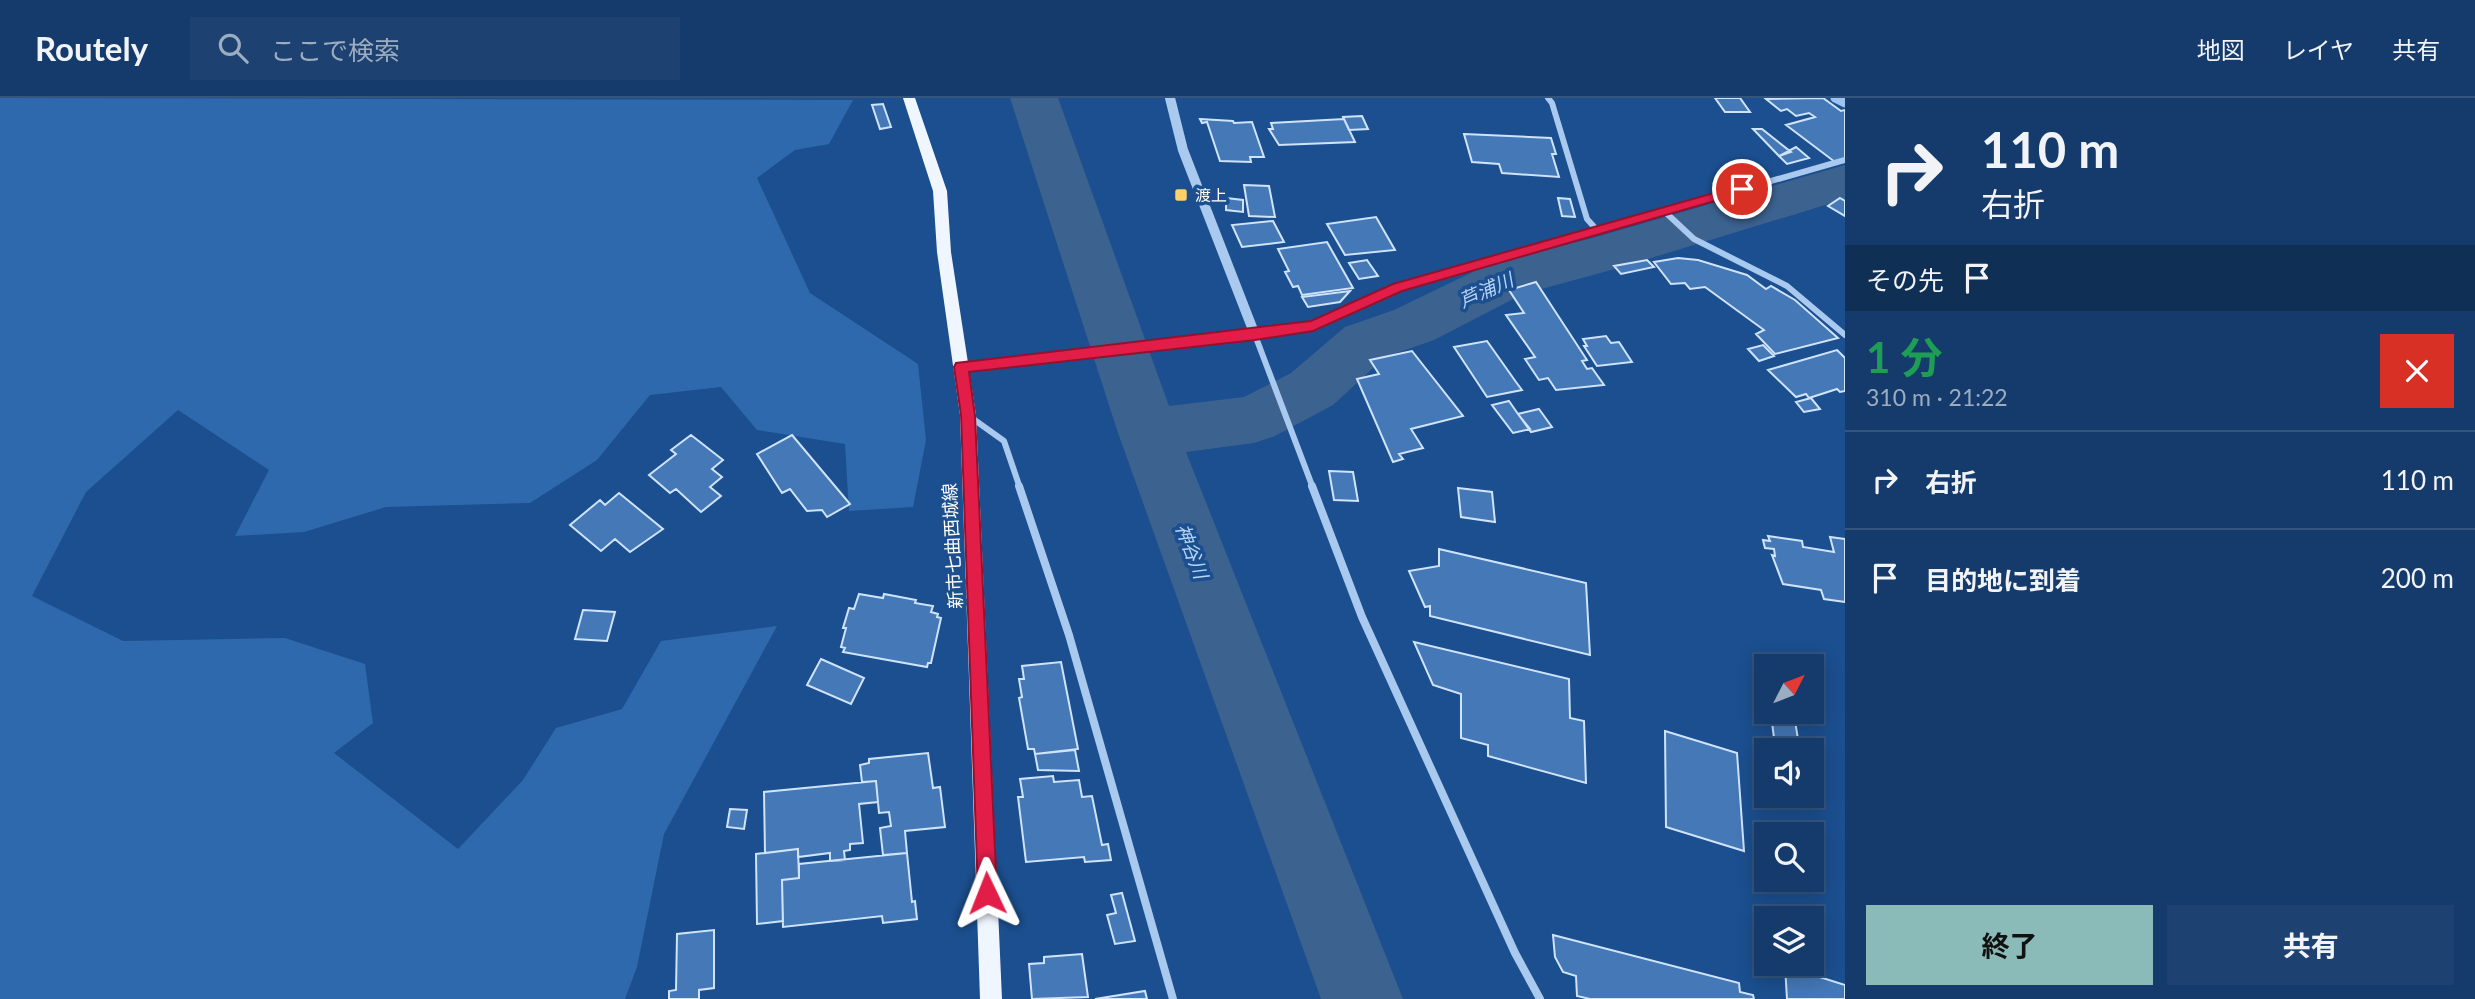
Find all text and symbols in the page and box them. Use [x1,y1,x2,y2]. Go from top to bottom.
search box [190,17,680,80]
text: Routely [35,28,148,68]
icon: search [214,29,252,67]
text: ここで検索 [270,34,400,66]
text: 地図 [2197,35,2245,64]
text: レイヤ [2283,35,2354,64]
text: 共有 [2392,35,2440,64]
text: 110 m [1981,120,2119,178]
icon: right [1866,126,1957,217]
pin [1712,159,1772,219]
icon: arrive [1723,170,1761,208]
text: 右折 [1981,184,2045,223]
place label: 渡上 [1195,185,1227,204]
marker: 渡上 [1173,187,1189,203]
icon: arrive [1958,259,1996,297]
text: その先 [1866,264,1944,296]
water label: 芦浦川 [1455,267,1518,312]
text: 1 分 [1866,332,1943,382]
button: close [2380,334,2454,408]
text: 310 m · 21:22 [1866,383,2008,411]
icon: right [1866,461,1904,499]
text: 110 m [2381,464,2454,496]
text: 右折 [1925,466,1977,498]
street label: 新市七曲西城線 [938,483,966,610]
water label: 神谷川 [1172,520,1214,583]
icon: arrive [1866,559,1904,597]
text: 200 m [2381,562,2454,594]
text: 目的地に到着 [1925,564,2081,596]
north arrow [1754,654,1824,724]
map controls [1754,654,1824,976]
button: sound [1754,738,1824,808]
button: search [1754,822,1824,892]
position arrow [950,856,1024,930]
button: 終了 [1866,905,2153,985]
button: 共有 [2167,905,2454,985]
button: layers [1754,906,1824,976]

